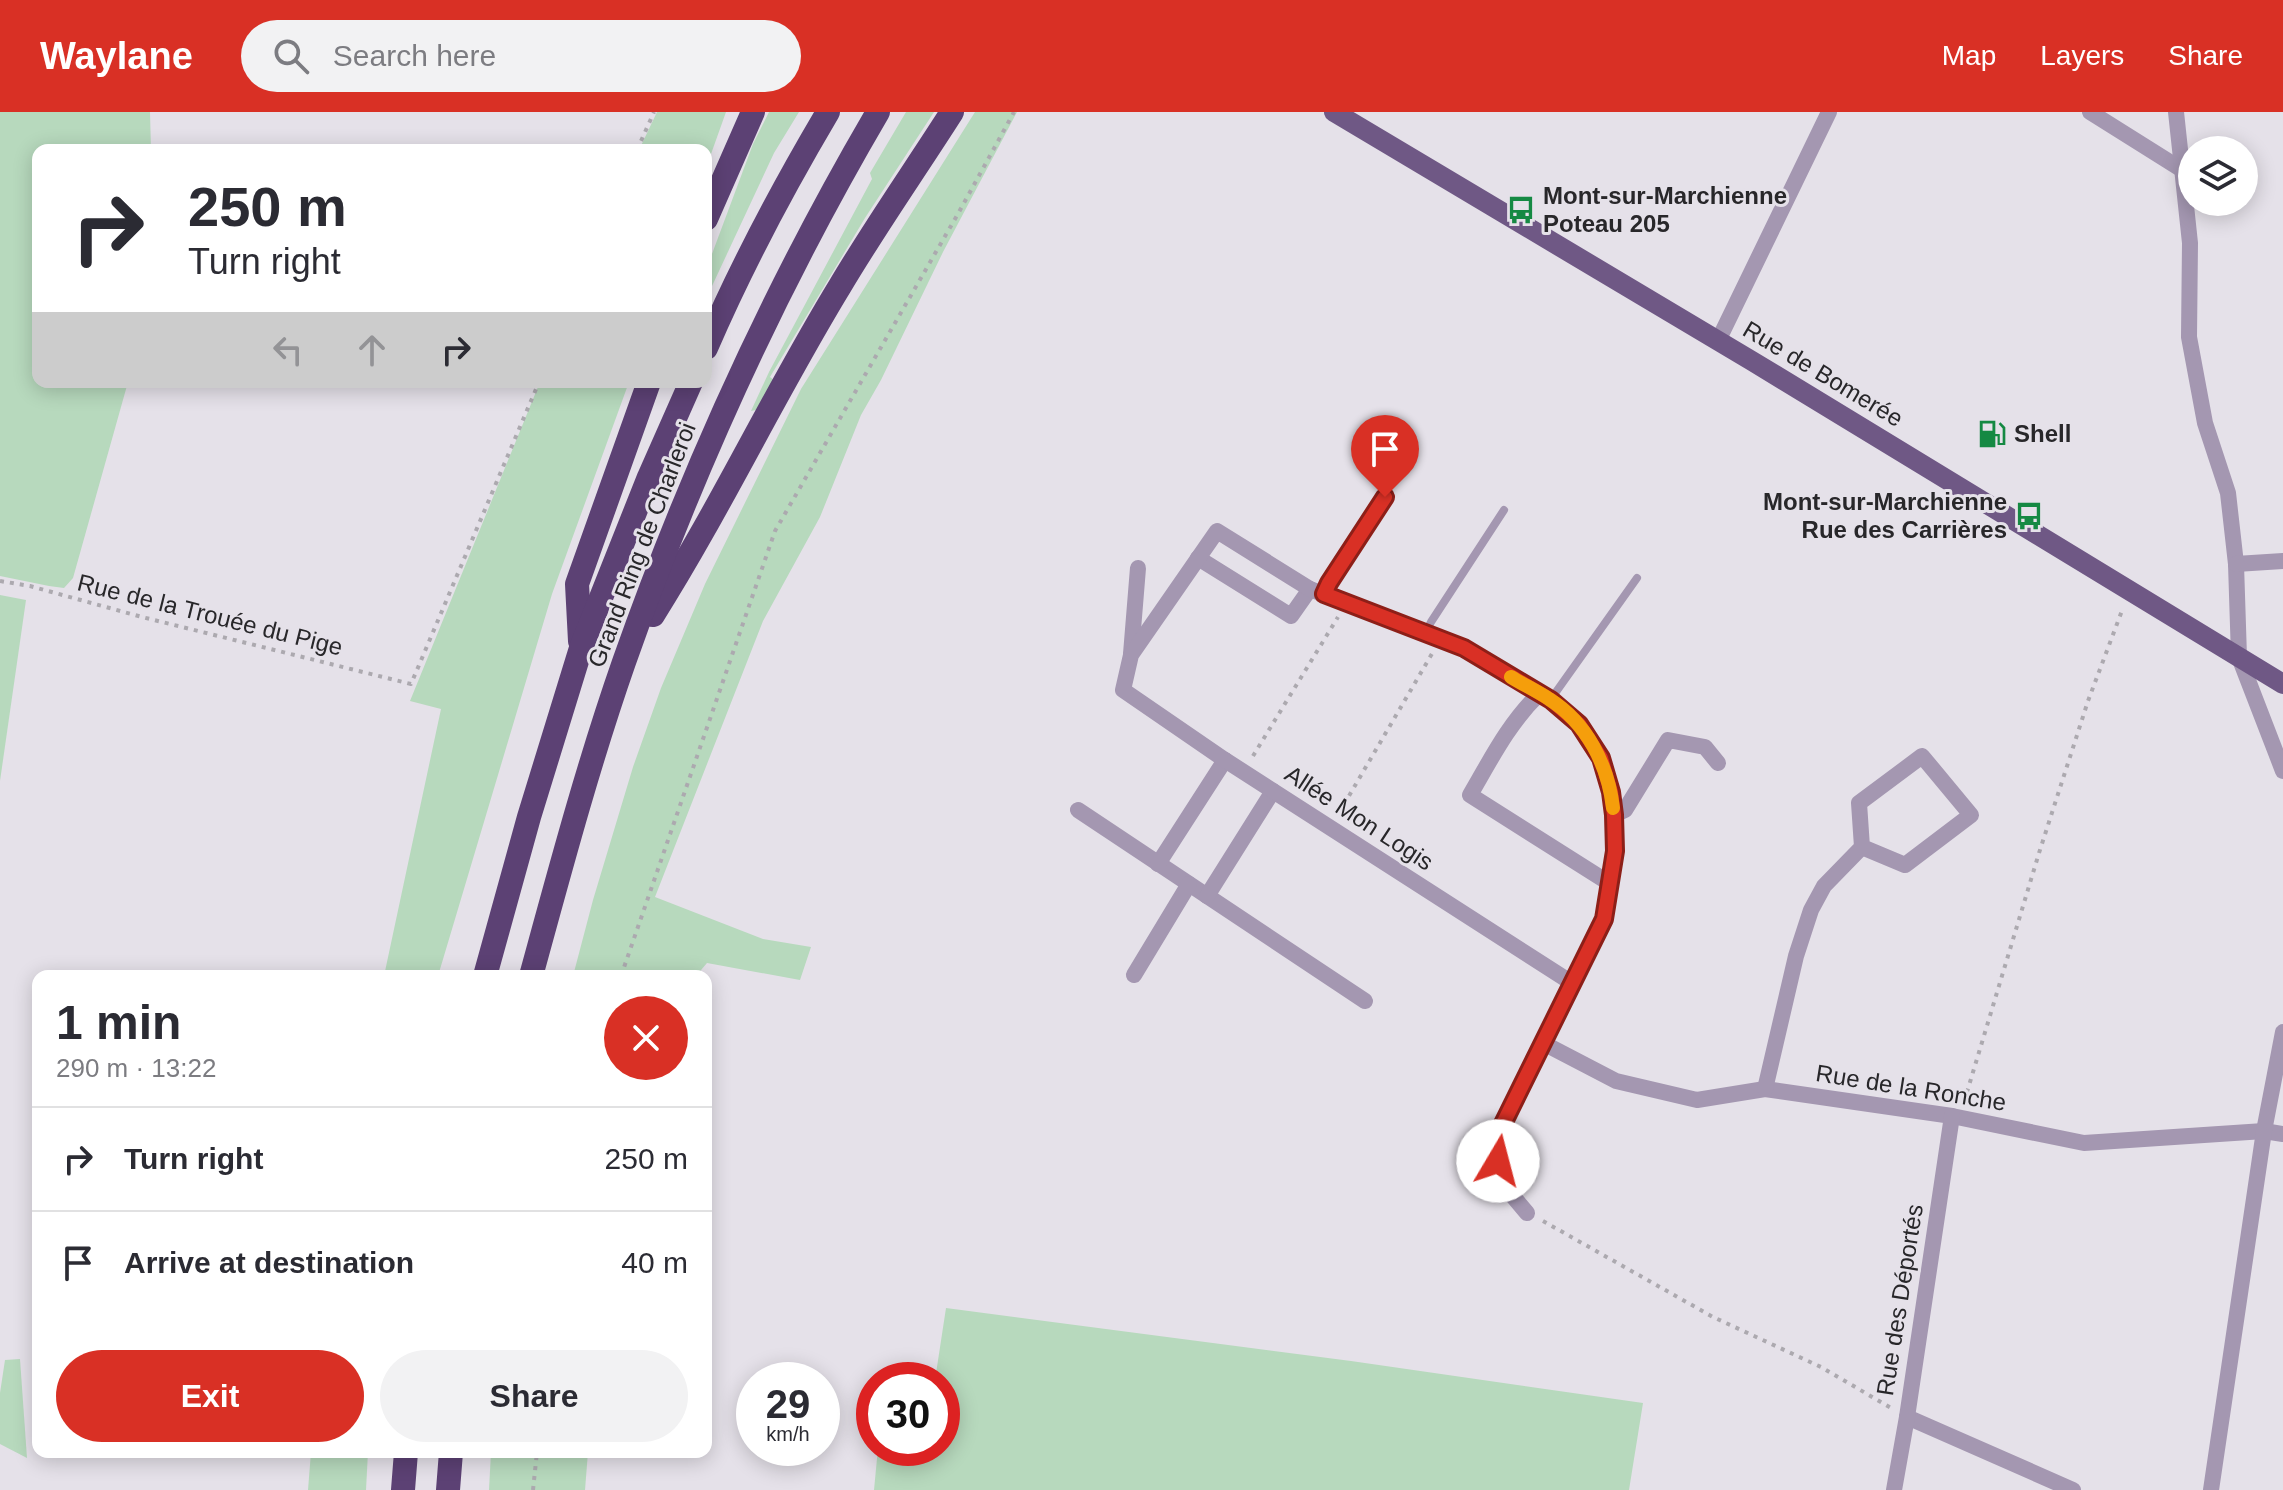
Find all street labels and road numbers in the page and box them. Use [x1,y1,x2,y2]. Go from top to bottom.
street label: Rue de Bomerée [1739,315,1908,432]
street label: Grand Ring de Charleroi [582,419,701,671]
street label: Rue de la Trouée du Pige [75,568,345,661]
street label: Allée Mon Logis [1280,760,1438,875]
street label: Rue de la Ronche [1814,1059,2008,1116]
street label: Rue des Déportés [1871,1202,1928,1398]

